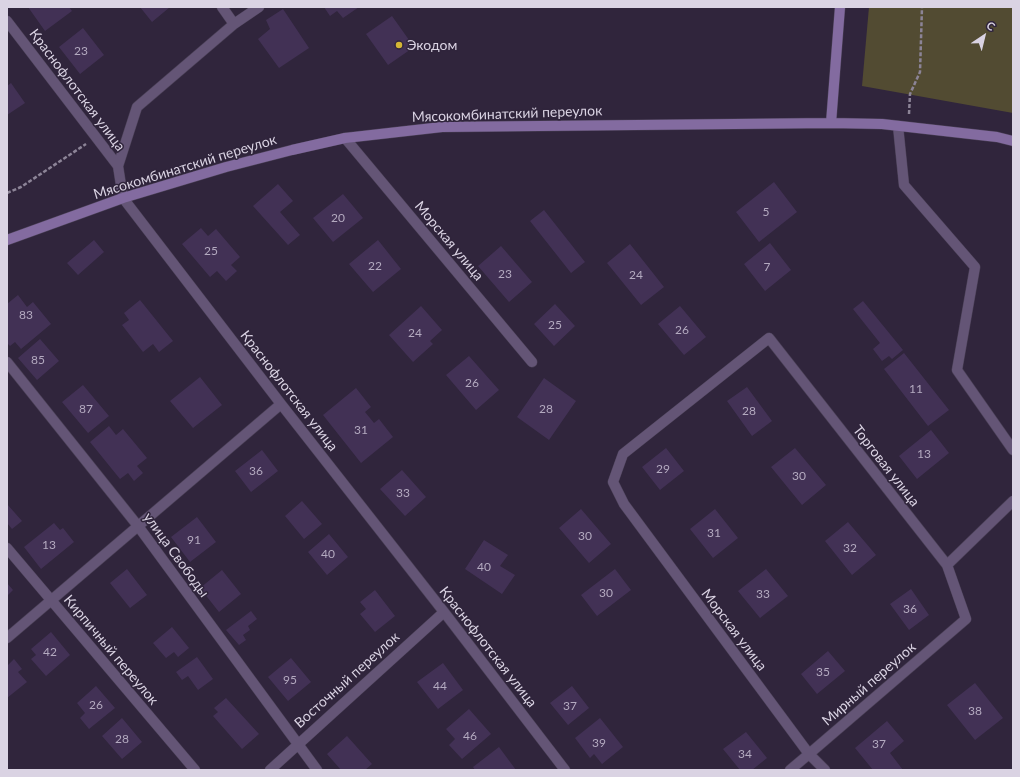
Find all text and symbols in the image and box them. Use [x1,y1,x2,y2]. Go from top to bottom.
north arrow [964,16,1004,56]
text: С [984,18,998,33]
street label: Краснофлотская улица [26,26,128,154]
place label: Экодом [407,37,457,53]
marker: Экодом [394,40,404,50]
house number: 23 [74,44,88,58]
street label: Мясокомбинатский переулок [411,102,603,126]
street label: Мясокомбинатский переулок [91,131,279,203]
street label: Морская улица [411,198,487,284]
house number: 5 [763,205,769,219]
house number: 20 [331,211,345,225]
house number: 25 [204,244,218,258]
house number: 22 [368,259,382,273]
house number: 7 [764,260,770,274]
house number: 23 [498,267,512,281]
house number: 24 [629,268,643,282]
house number: 83 [19,308,33,322]
house number: 25 [548,318,562,332]
house number: 26 [675,323,689,337]
house number: 24 [408,326,422,340]
street label: Краснофлотская улица [237,327,341,455]
house number: 85 [31,353,45,367]
house number: 26 [465,376,479,390]
house number: 11 [909,382,923,396]
house number: 87 [79,402,93,416]
house number: 28 [539,402,553,416]
house number: 28 [742,404,756,418]
street label: Торговая улица [849,422,923,510]
house number: 31 [354,423,368,437]
house number: 13 [917,447,931,461]
house number: 29 [656,462,670,476]
house number: 36 [249,464,263,478]
house number: 30 [792,469,806,483]
house number: 33 [396,486,410,500]
street label: улица Свободы [140,509,212,601]
house number: 31 [707,526,721,540]
house number: 30 [578,529,592,543]
house number: 91 [187,533,201,547]
house number: 13 [42,538,56,552]
house number: 32 [843,541,857,555]
house number: 40 [321,547,335,561]
house number: 40 [477,560,491,574]
street label: Краснофлотская улица [436,583,540,711]
house number: 30 [599,586,613,600]
street label: Морская улица [698,586,770,674]
house number: 33 [756,587,770,601]
street label: Кирпичный переулок [60,592,162,708]
house number: 36 [903,602,917,616]
street label: Восточный переулок [291,628,403,732]
street label: Мирный переулок [819,639,919,729]
house number: 42 [43,645,57,659]
house number: 35 [816,665,830,679]
house number: 95 [283,673,297,687]
house number: 44 [433,679,447,693]
house number: 26 [89,698,103,712]
house number: 37 [563,699,577,713]
house number: 38 [968,704,982,718]
house number: 46 [463,729,477,743]
house number: 28 [115,732,129,746]
house number: 39 [592,736,606,750]
house number: 37 [872,737,886,751]
house number: 34 [738,747,752,761]

